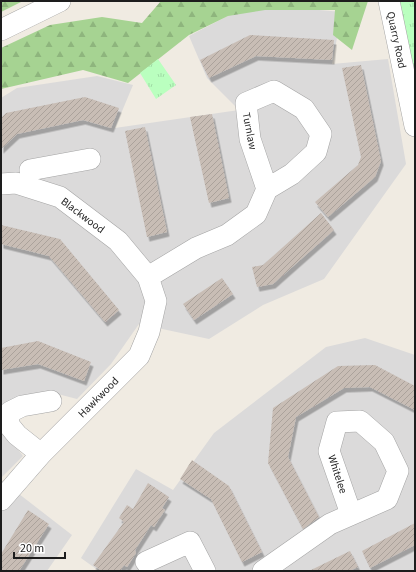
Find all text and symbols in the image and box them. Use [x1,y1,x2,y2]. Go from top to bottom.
street label: Quarry Road [383,10,410,70]
street label: Turnlaw [239,111,260,151]
street label: Blackwood [58,194,108,237]
street label: Hawkwood [75,374,122,421]
street label: Whitelee [324,453,351,496]
scale bar [14,534,65,560]
text: 20 m [20,540,44,557]

